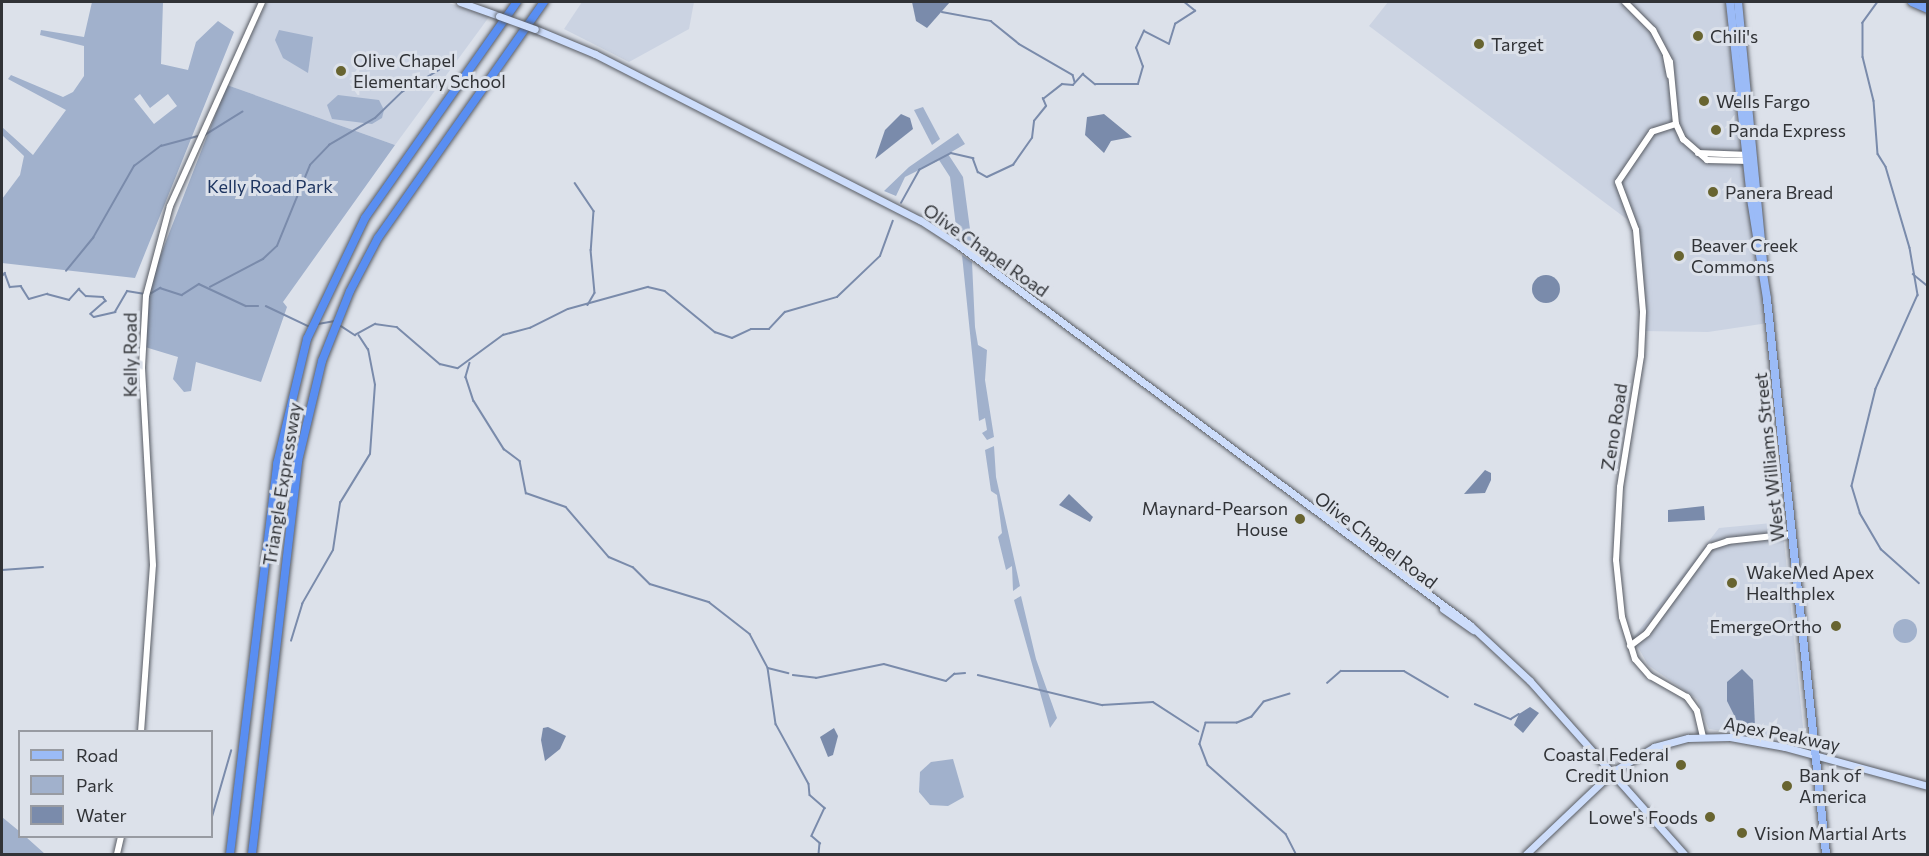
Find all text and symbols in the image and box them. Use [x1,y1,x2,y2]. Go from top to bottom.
place label: Chili's [1710,25,1758,47]
marker: Chili's [1691,29,1705,43]
place label: Target [1491,33,1544,55]
marker: Target [1472,37,1486,51]
place label: Olive Chapel Elementary School [353,50,506,92]
marker: Olive Chapel Elementary School [334,64,348,78]
place label: Wells Fargo [1716,90,1810,112]
marker: Wells Fargo [1697,94,1711,108]
place label: Panda Express [1728,119,1846,141]
marker: Panda Express [1709,123,1723,137]
park label: Kelly Road Park [207,175,333,197]
place label: Panera Bread [1725,181,1833,203]
marker: Panera Bread [1706,185,1720,199]
street label: Olive Chapel Road [919,199,1053,301]
place label: Beaver Creek Commons [1691,235,1798,278]
marker: Beaver Creek Commons [1672,249,1686,263]
street label: Kelly Road [119,313,141,397]
street label: West Williams Street [1749,371,1789,543]
street label: Zeno Road [1596,382,1632,472]
street label: Triangle Expressway [258,401,306,567]
street label: Olive Chapel Road [1310,487,1442,593]
place label: Maynard-Pearson House [1142,498,1288,540]
marker: Maynard-Pearson House [1293,512,1307,526]
place label: WakeMed Apex Healthplex [1746,562,1874,604]
marker: WakeMed Apex Healthplex [1723,574,1741,592]
place label: EmergeOrtho [1710,615,1822,637]
marker: EmergeOrtho [1827,617,1845,635]
street label: Apex Peakway [1722,712,1842,756]
legend [18,730,213,838]
text: Road [76,744,118,766]
place label: Coastal Federal Credit Union [1543,744,1669,786]
marker: Coastal Federal Credit Union [1674,758,1688,772]
place label: Bank of America [1799,765,1867,808]
text: Park [76,774,114,796]
marker: Bank of America [1780,779,1794,793]
text: Water [76,804,127,826]
place label: Lowe's Foods [1588,806,1698,828]
marker: Lowe's Foods [1703,810,1717,824]
place label: Vision Martial Arts [1754,822,1907,844]
marker: Vision Martial Arts [1735,826,1749,840]

